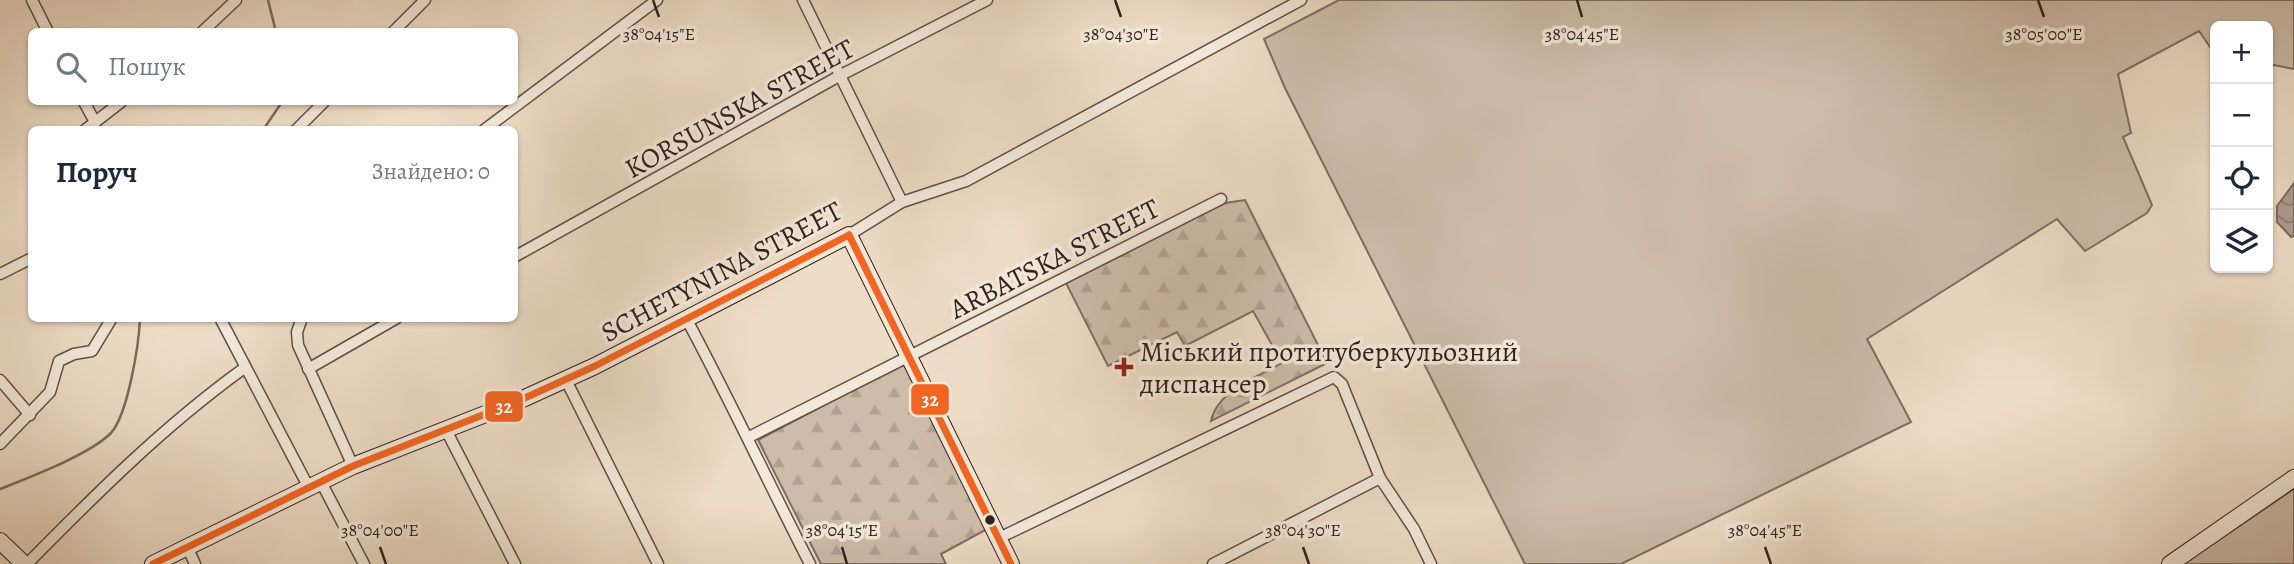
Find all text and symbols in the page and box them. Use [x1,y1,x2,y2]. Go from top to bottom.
map controls [2210,21,2273,273]
button: + [2210,21,2273,84]
text: 38°04'15"E [623,22,695,46]
text: 38°04'30"E [1083,22,1159,46]
text: 38°04'45"E [1545,22,1619,46]
text: 38°05'00"E [2005,22,2083,46]
search box [28,28,518,105]
street label: KORSUNSKA STREET [618,30,861,188]
icon: search [52,48,90,86]
text: Пошук [108,49,186,84]
button: − [2210,84,2273,147]
button: locate [2210,147,2273,210]
text: Поруч [56,152,137,192]
text: Знайдено: 0 [372,156,490,187]
street label: ARBATSKA STREET [942,190,1166,329]
street label: SCHETYNINA STREET [594,192,849,352]
button: layers [2210,210,2273,273]
place label: Міський протитуберкульозний диспансер [1139,333,1518,403]
marker: Міський протитуберкульозний диспансер [1114,357,1134,377]
line badge: 32 [910,383,950,416]
text: 32 [921,387,939,413]
line badge: 32 [484,390,524,423]
text: 32 [495,394,513,420]
unlabelled marker [983,513,997,527]
text: 38°04'00"E [341,518,419,542]
text: 38°04'15"E [806,518,878,542]
text: 38°04'30"E [1265,518,1341,542]
text: 38°04'45"E [1728,518,1802,542]

